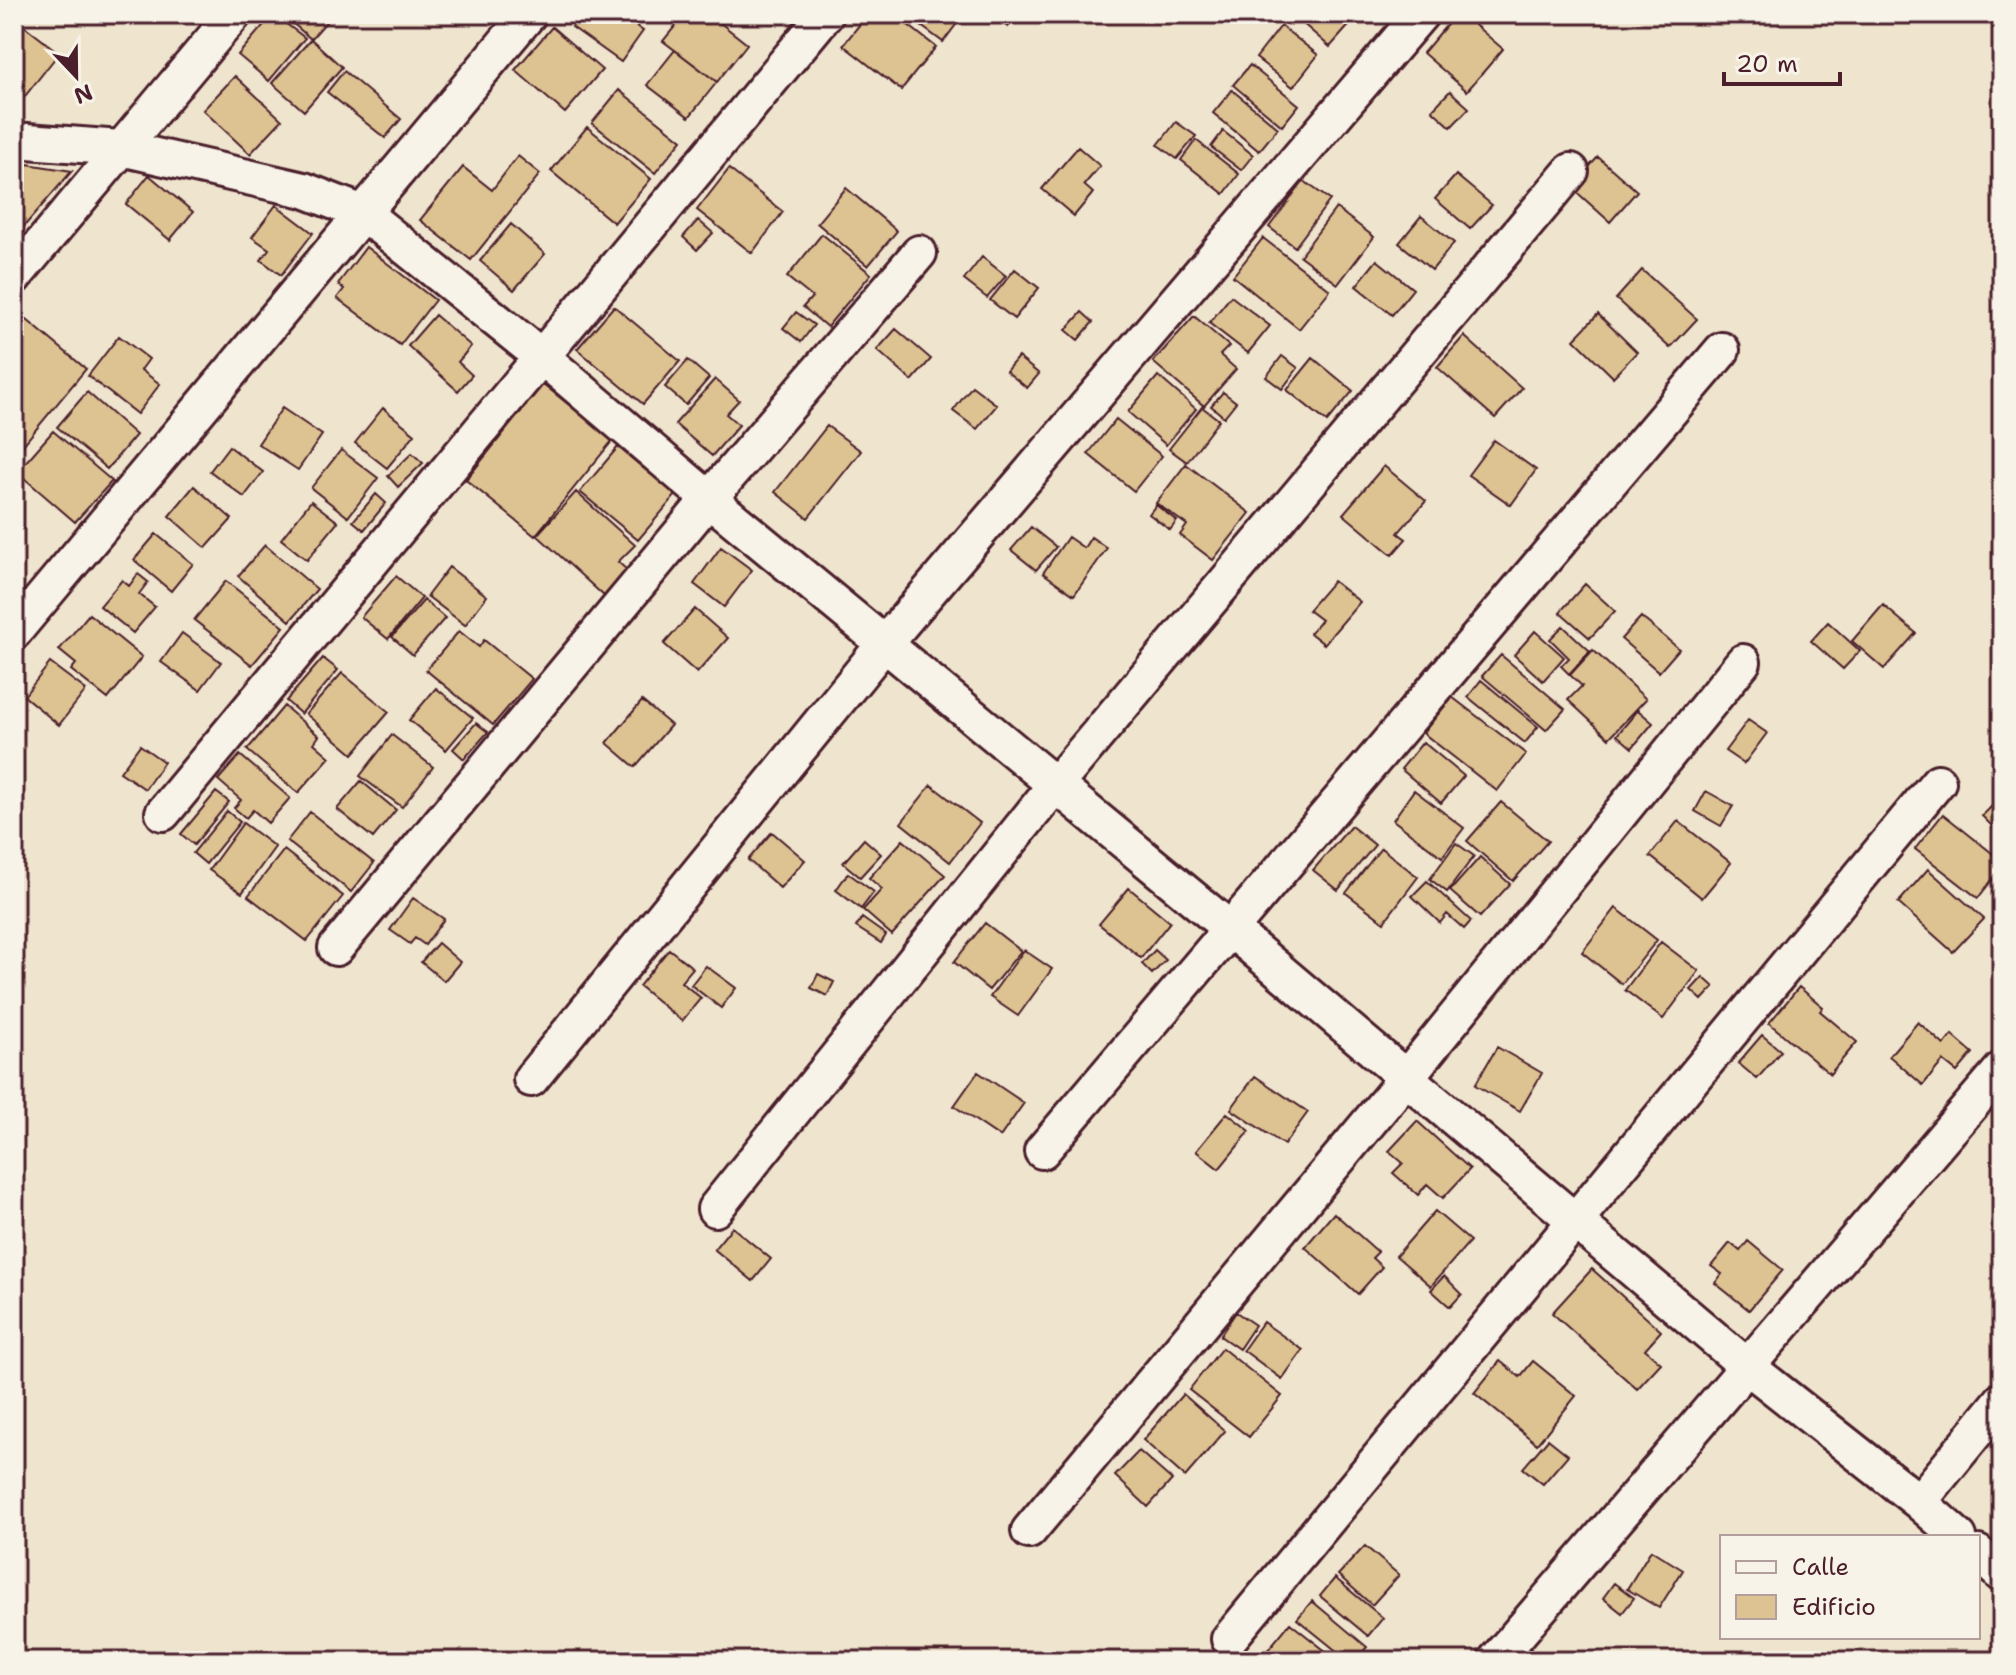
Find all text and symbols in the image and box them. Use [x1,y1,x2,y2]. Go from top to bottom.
north arrow [36,36,116,116]
scale bar [1724,36,1840,86]
text: 20 m [1736,48,1798,80]
text: N [70,77,97,111]
legend [1720,1535,1980,1639]
text: Calle [1792,1551,1849,1583]
text: Edificio [1792,1591,1876,1623]

